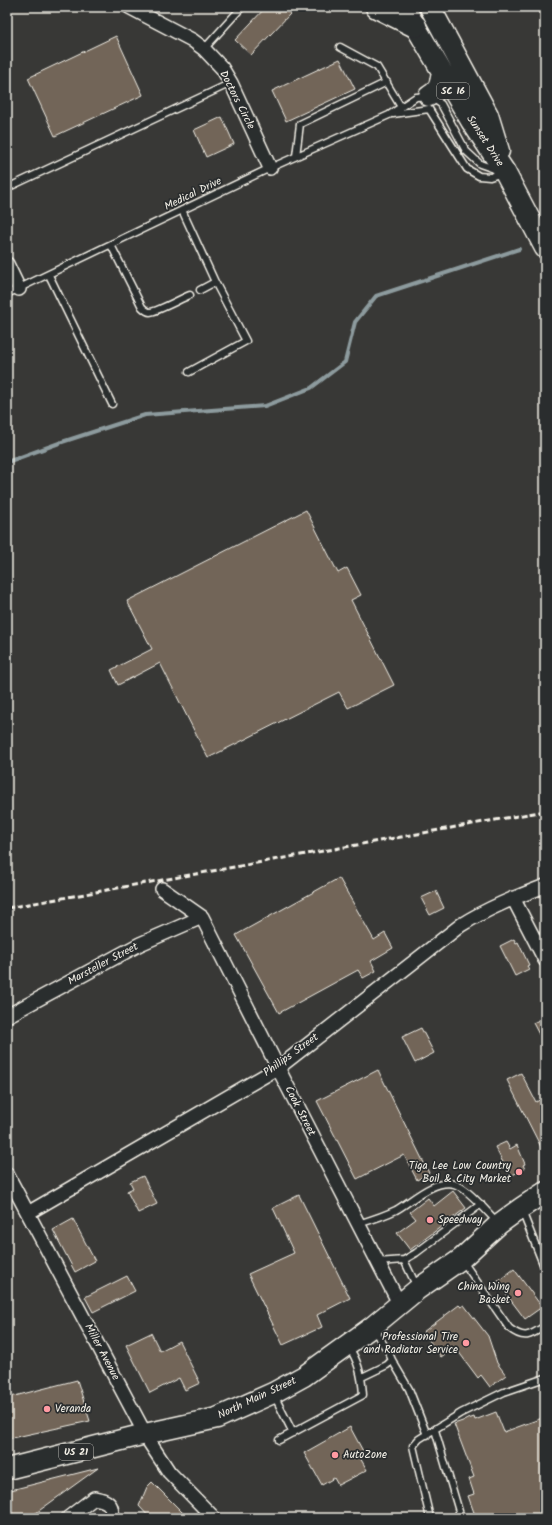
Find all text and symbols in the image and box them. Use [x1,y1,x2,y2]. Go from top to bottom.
street label: Doctors Circle [214,67,260,133]
road number: SC 16 [437,83,469,99]
street label: Sunset Drive [462,112,508,170]
street label: Medical Drive [161,172,225,216]
street label: Marsteller Street [64,937,142,990]
street label: Phillips Street [260,1028,323,1081]
street label: Cook Street [280,1083,321,1140]
place label: Tiga Lee Low Country Boil & City Market [409,1157,512,1188]
marker: Tiga Lee Low Country Boil & City Market [514,1167,524,1177]
place label: Speedway [438,1211,483,1229]
marker: Speedway [425,1215,435,1225]
place label: China Wing Basket [457,1278,511,1309]
marker: China Wing Basket [513,1288,523,1298]
street label: Miller Avenue [79,1320,125,1384]
place label: Professional Tire and Radiator Service [363,1328,458,1359]
marker: Professional Tire and Radiator Service [461,1338,471,1348]
street label: North Main Street [215,1372,300,1424]
place label: Veranda [55,1400,91,1418]
marker: Veranda [42,1404,52,1414]
road number: US 21 [59,1444,93,1460]
place label: AutoZone [343,1446,387,1464]
marker: AutoZone [330,1450,340,1460]

